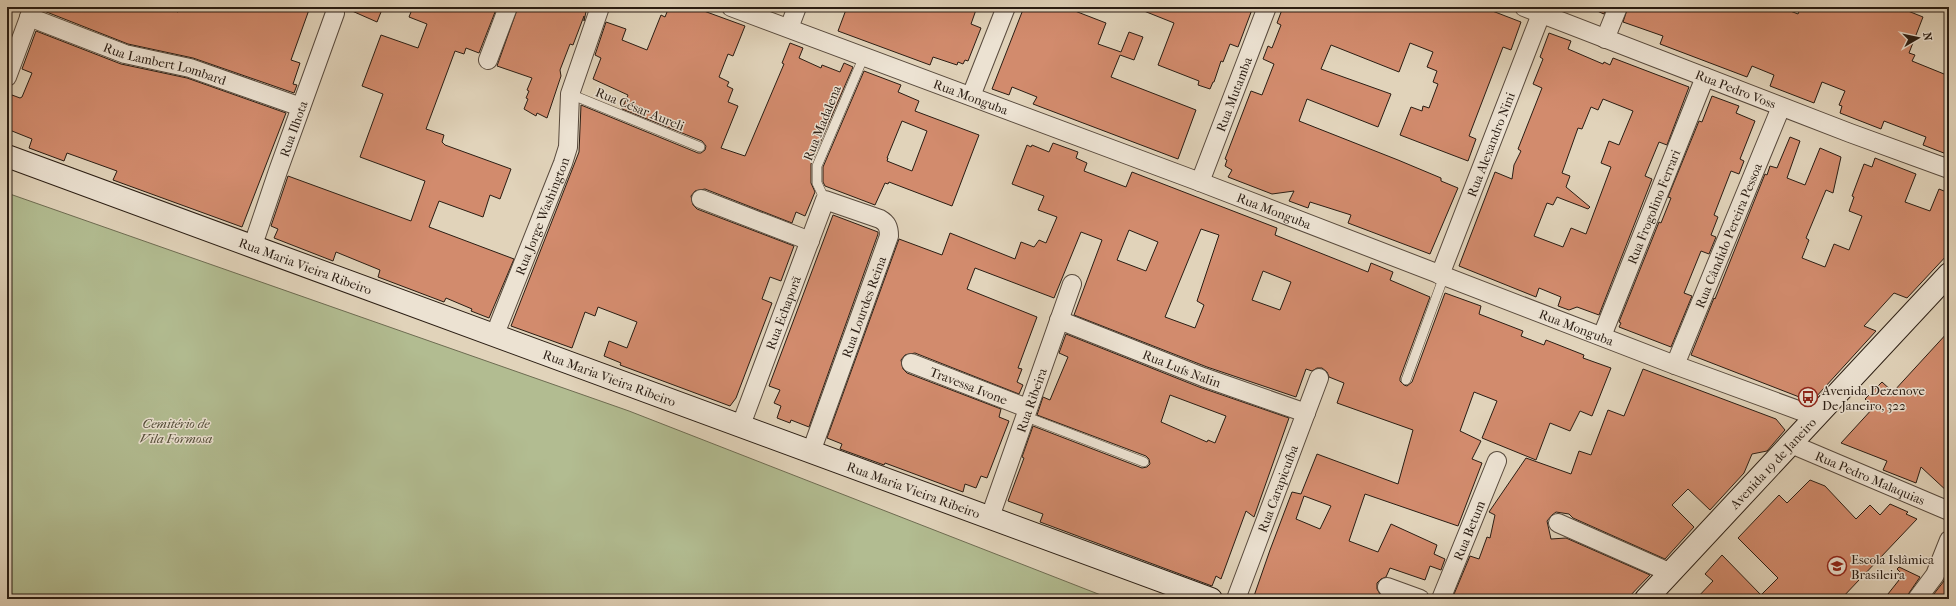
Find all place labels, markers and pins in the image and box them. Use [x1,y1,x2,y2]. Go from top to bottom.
place label: Avenida Dezenove De Janeiro, 322 [1821,383,1926,413]
bus stop icon: Avenida Dezenove De Janeiro, 322 [1797,386,1819,408]
place label: Escola Islâmica Brasileira [1851,552,1935,582]
school or university icon: Escola Islâmica Brasileira [1826,555,1848,577]

